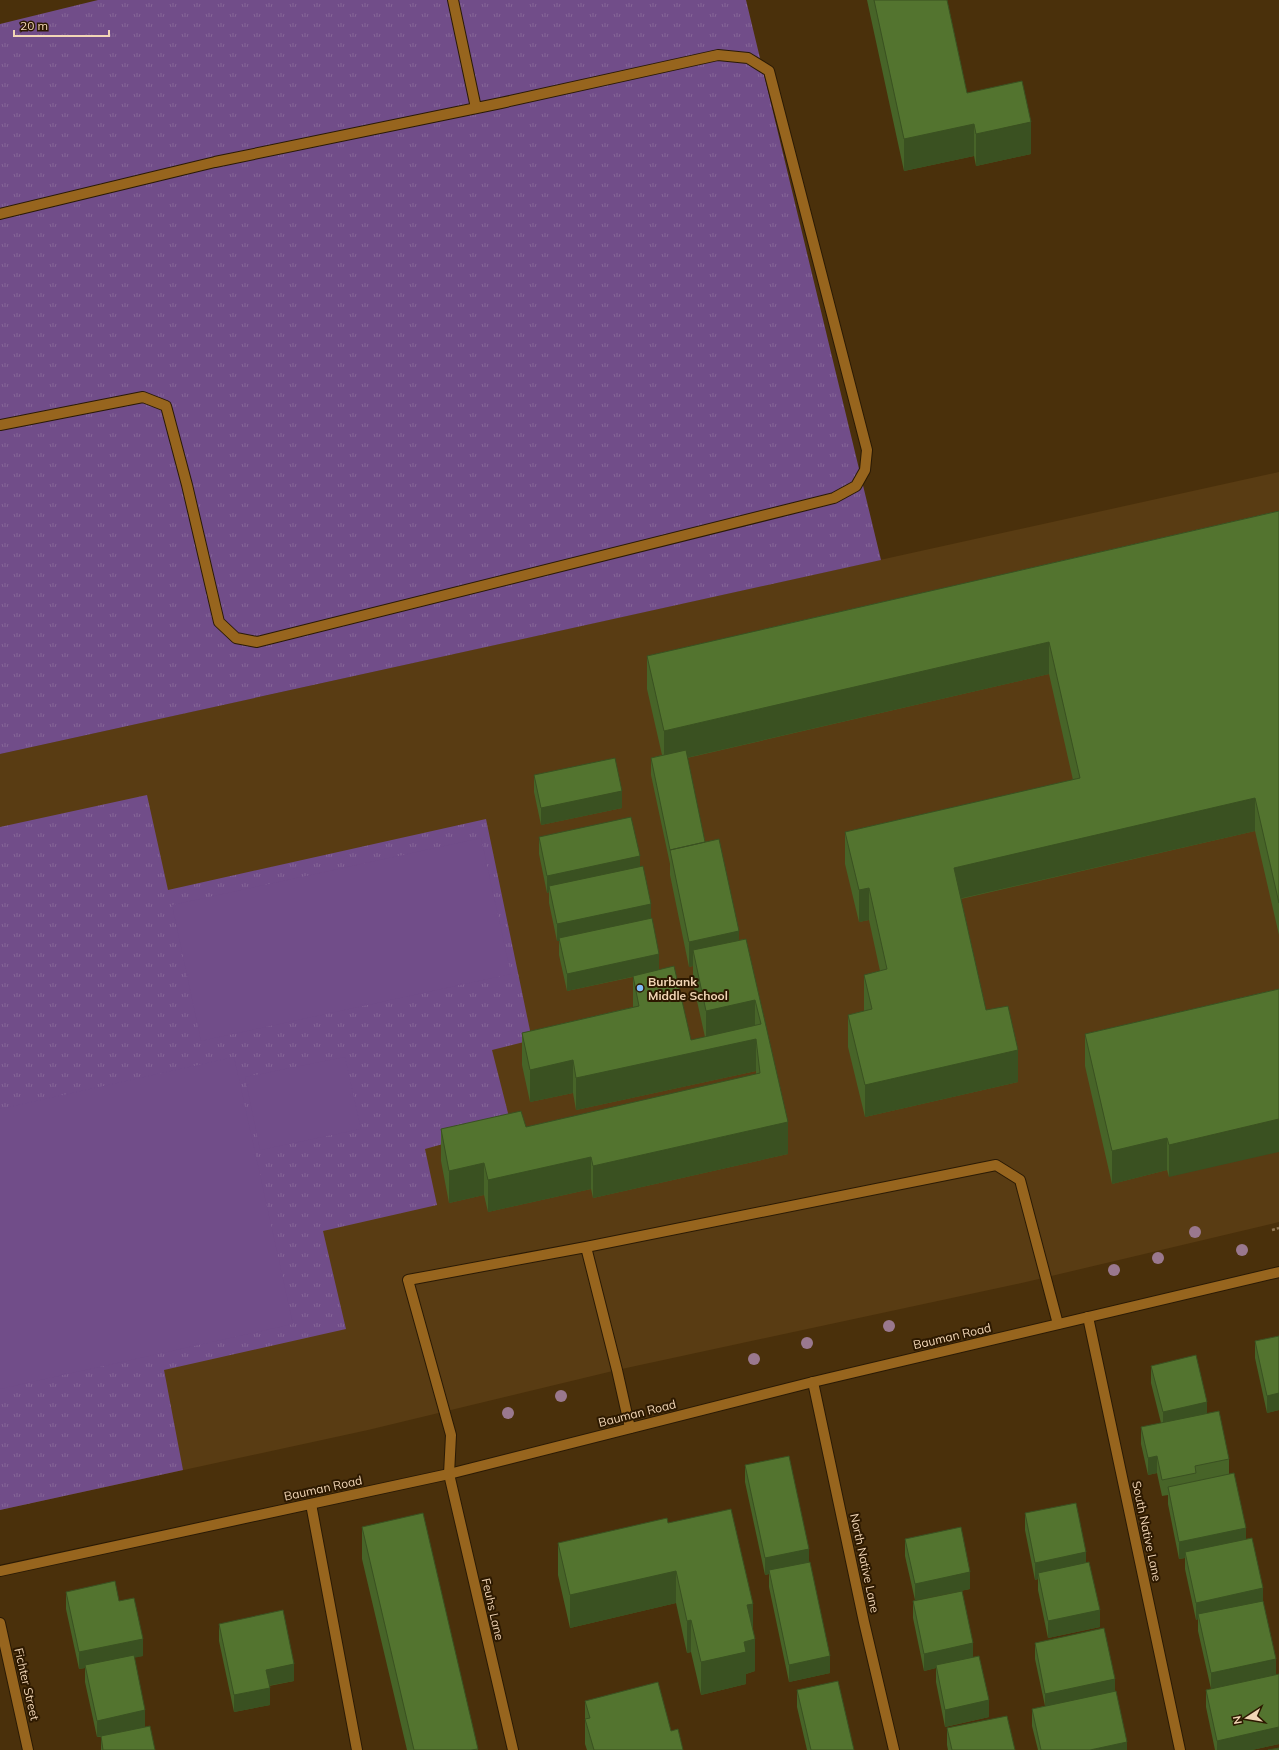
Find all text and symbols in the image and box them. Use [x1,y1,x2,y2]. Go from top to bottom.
scale bar [14,12,109,38]
text: 20 m [20,18,48,33]
place label: Burbank Middle School [648,974,728,1003]
marker: Burbank Middle School [635,983,645,993]
street label: Bauman Road [912,1320,992,1352]
street label: Bauman Road [597,1396,677,1430]
street label: Bauman Road [283,1472,363,1504]
street label: South Native Lane [1129,1480,1165,1582]
street label: North Native Lane [847,1512,883,1614]
street label: Feuhs Lane [479,1576,507,1642]
street label: Fichter Street [11,1646,43,1722]
north arrow [1227,1698,1267,1738]
text: N [1230,1715,1245,1726]

